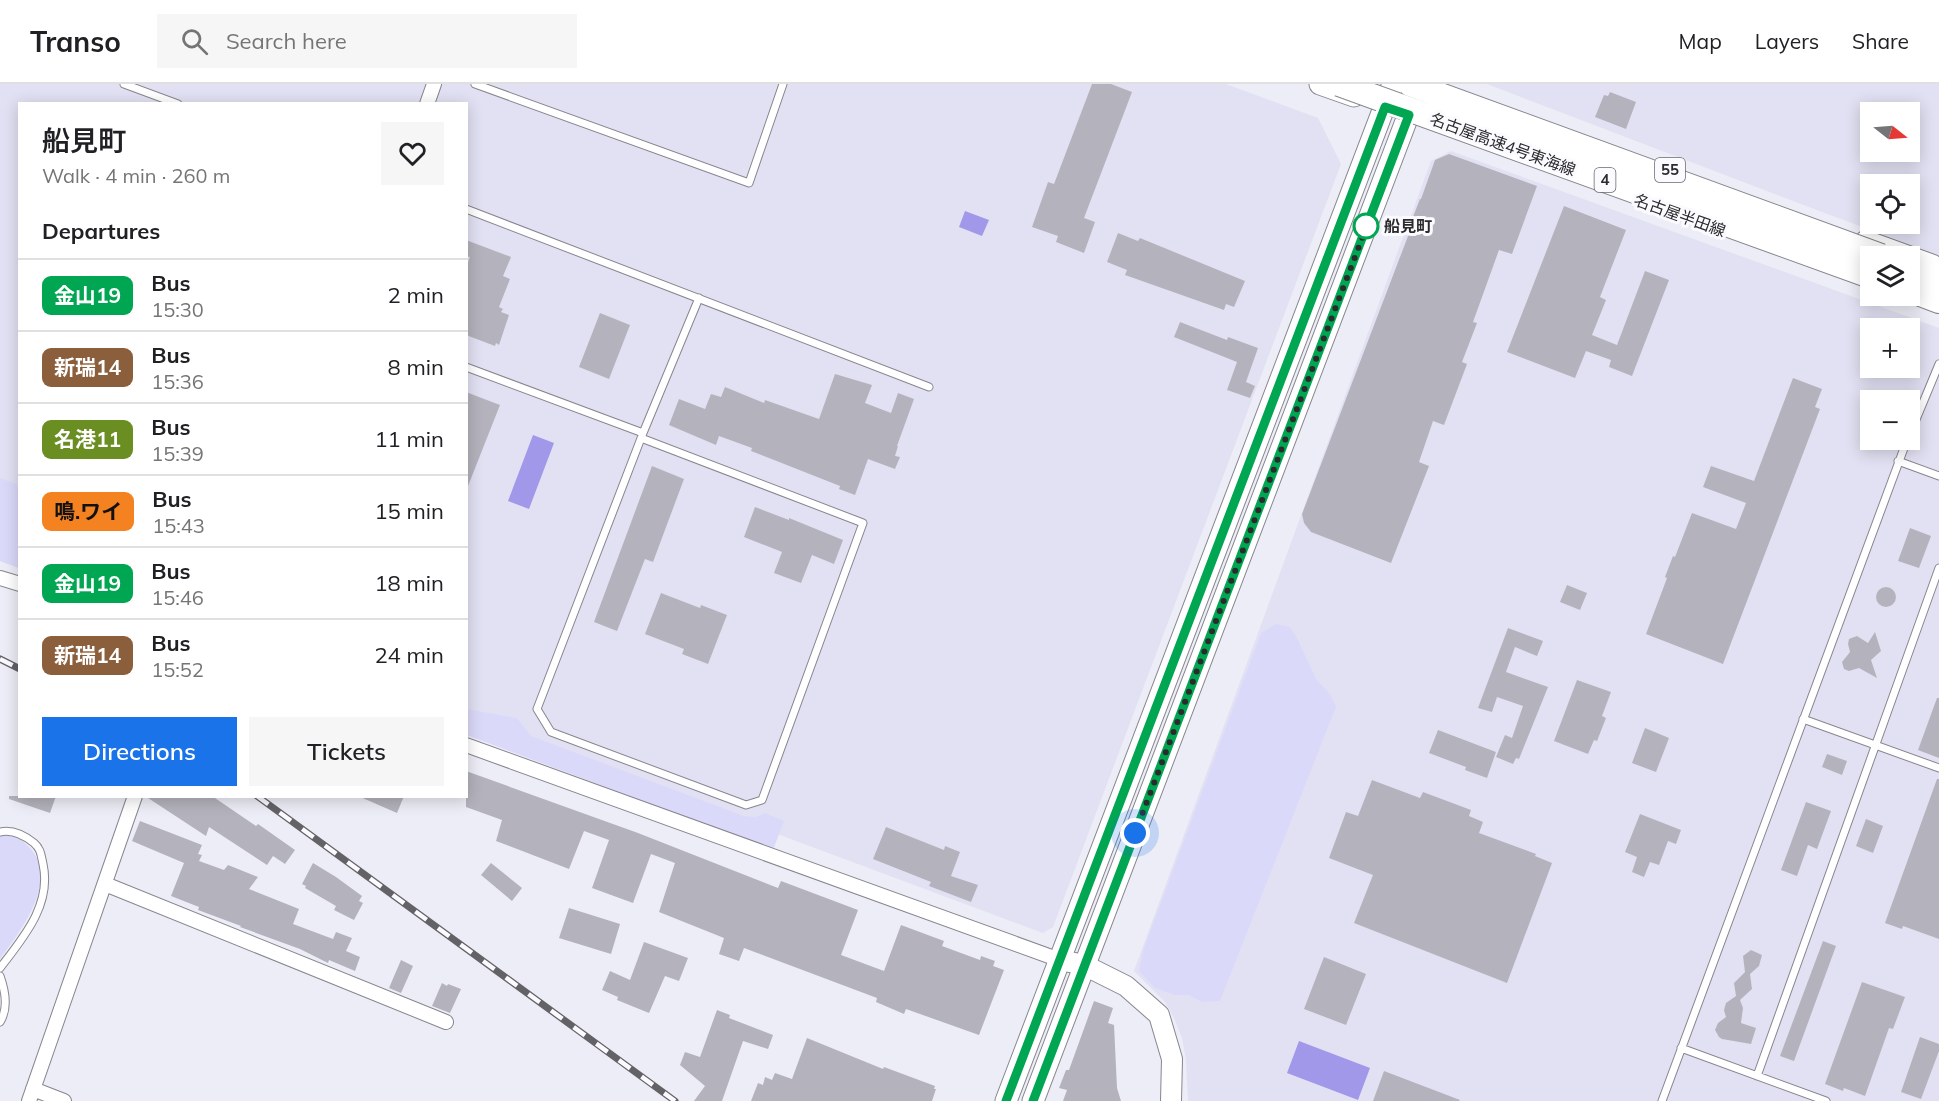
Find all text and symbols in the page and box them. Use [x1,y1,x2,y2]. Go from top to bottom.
search box [157,14,577,68]
text: Transo [30,24,121,59]
icon: search [178,25,211,58]
text: Search here [226,27,347,55]
text: Map [1679,28,1722,54]
text: Layers [1755,28,1819,54]
text: Share [1852,28,1909,54]
north arrow [1860,102,1920,162]
map controls [1860,102,1920,450]
street label: 名古屋高速4号東海線 [1427,108,1579,180]
button: heart [381,122,444,185]
text: 船見町 [42,123,126,158]
road number: 55 [1655,158,1685,182]
text: Walk · 4 min · 260 m [42,163,230,188]
road number: 4 [1594,168,1616,192]
button: locate [1860,174,1920,234]
street label: 名古屋半田線 [1631,189,1729,241]
marker: 船見町 [1353,213,1379,239]
place label: 船見町 [1384,216,1432,236]
text: Departures [42,217,160,245]
button: layers [1860,246,1920,306]
text: Bus [151,269,191,297]
text: 2 min [388,281,444,309]
text: 金山19 [54,282,121,308]
text: 15:30 [151,297,204,322]
button: + [1860,318,1920,378]
text: Bus [151,341,191,369]
text: 8 min [388,353,444,381]
text: 新瑞14 [54,354,121,380]
text: 15:36 [151,369,204,394]
button: − [1860,390,1920,450]
text: Bus [151,413,191,441]
text: 11 min [374,425,444,453]
text: 名港11 [54,426,121,452]
text: 15:39 [151,441,204,466]
text: Bus [152,485,192,513]
text: 15 min [374,497,444,525]
text: 鳴.ワイ [54,498,122,524]
text: 15:43 [152,513,205,538]
text: Bus [151,557,191,585]
text: 18 min [374,569,444,597]
text: 金山19 [54,570,121,596]
text: 15:46 [151,585,204,610]
text: Bus [151,629,191,657]
text: 24 min [374,641,444,669]
text: 新瑞14 [54,642,121,668]
text: 15:52 [151,657,204,682]
button: Directions [42,717,237,786]
button: Tickets [249,717,444,786]
your location [1120,818,1150,848]

